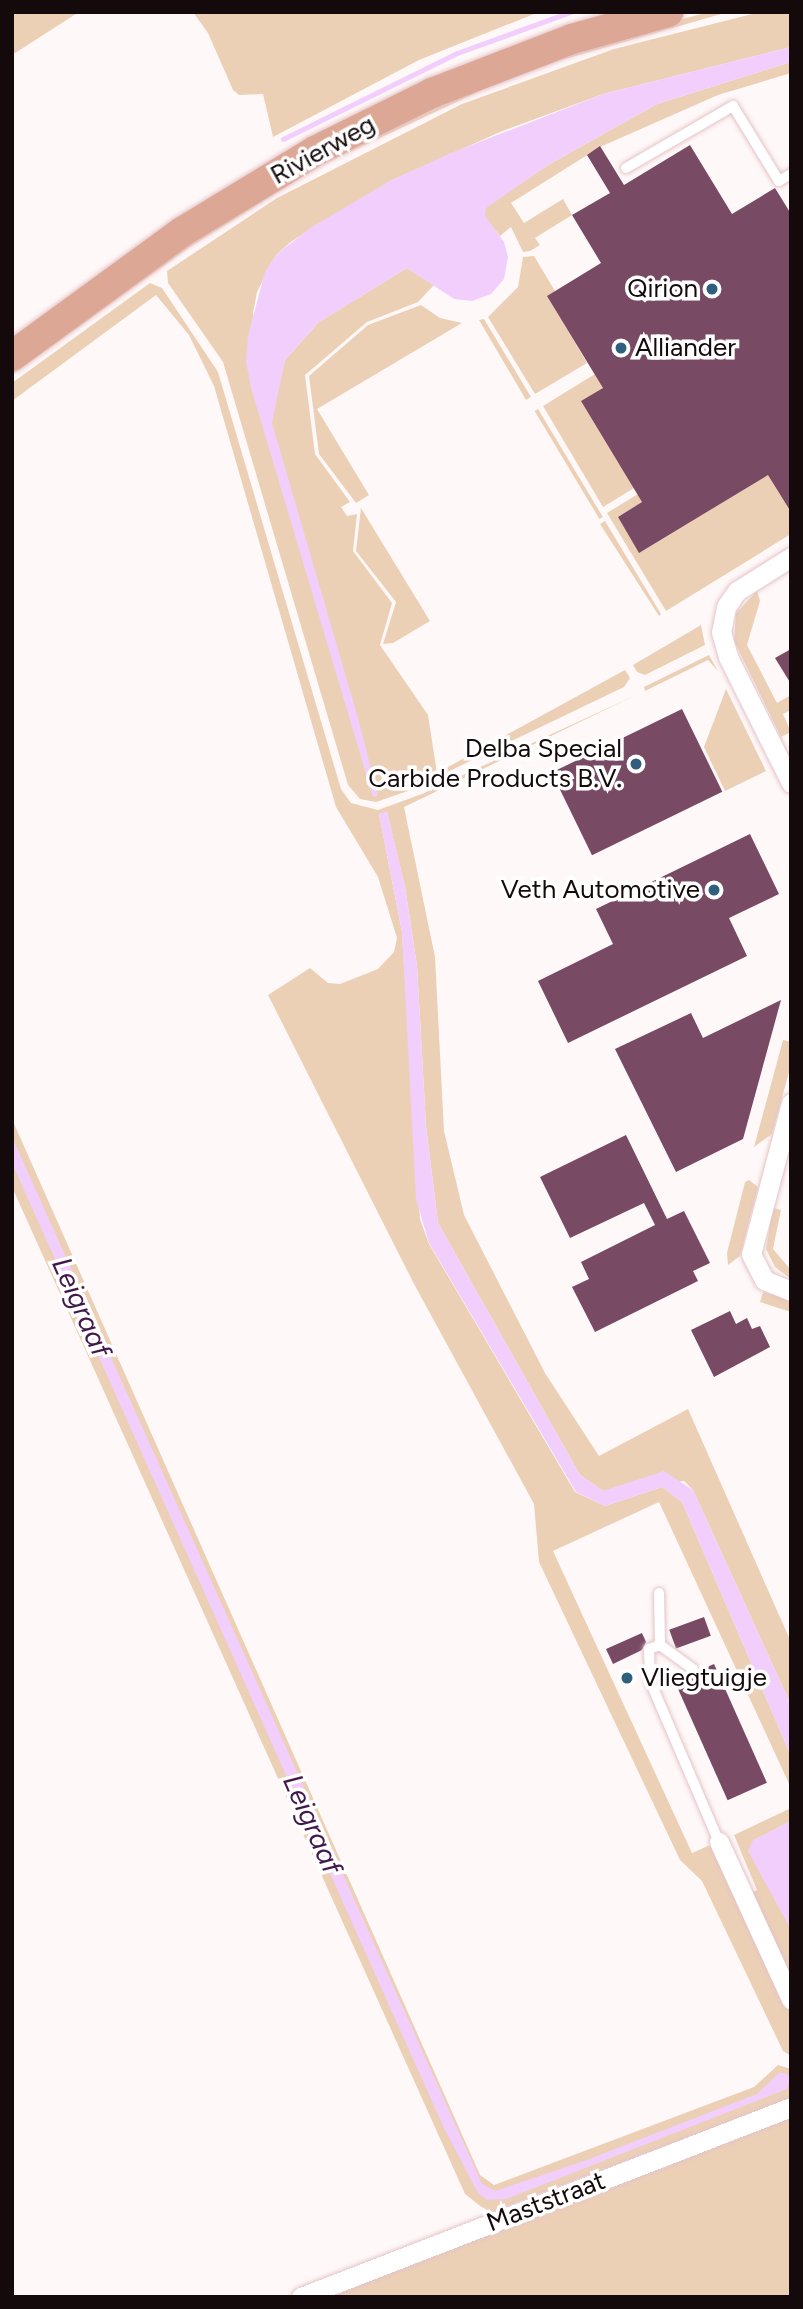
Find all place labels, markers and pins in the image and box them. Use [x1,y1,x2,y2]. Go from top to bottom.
place label: Qirion [627,273,698,305]
marker: Qirion [704,281,720,297]
place label: Alliander [635,332,736,364]
marker: Alliander [613,340,629,356]
place label: Delba Special Carbide Products B.V. [368,733,622,794]
marker: Delba Special Carbide Products B.V. [628,756,644,772]
place label: Veth Automotive [501,874,700,906]
marker: Veth Automotive [706,882,722,898]
place label: Vliegtuigje [641,1662,767,1694]
marker: Vliegtuigje [619,1670,635,1686]

